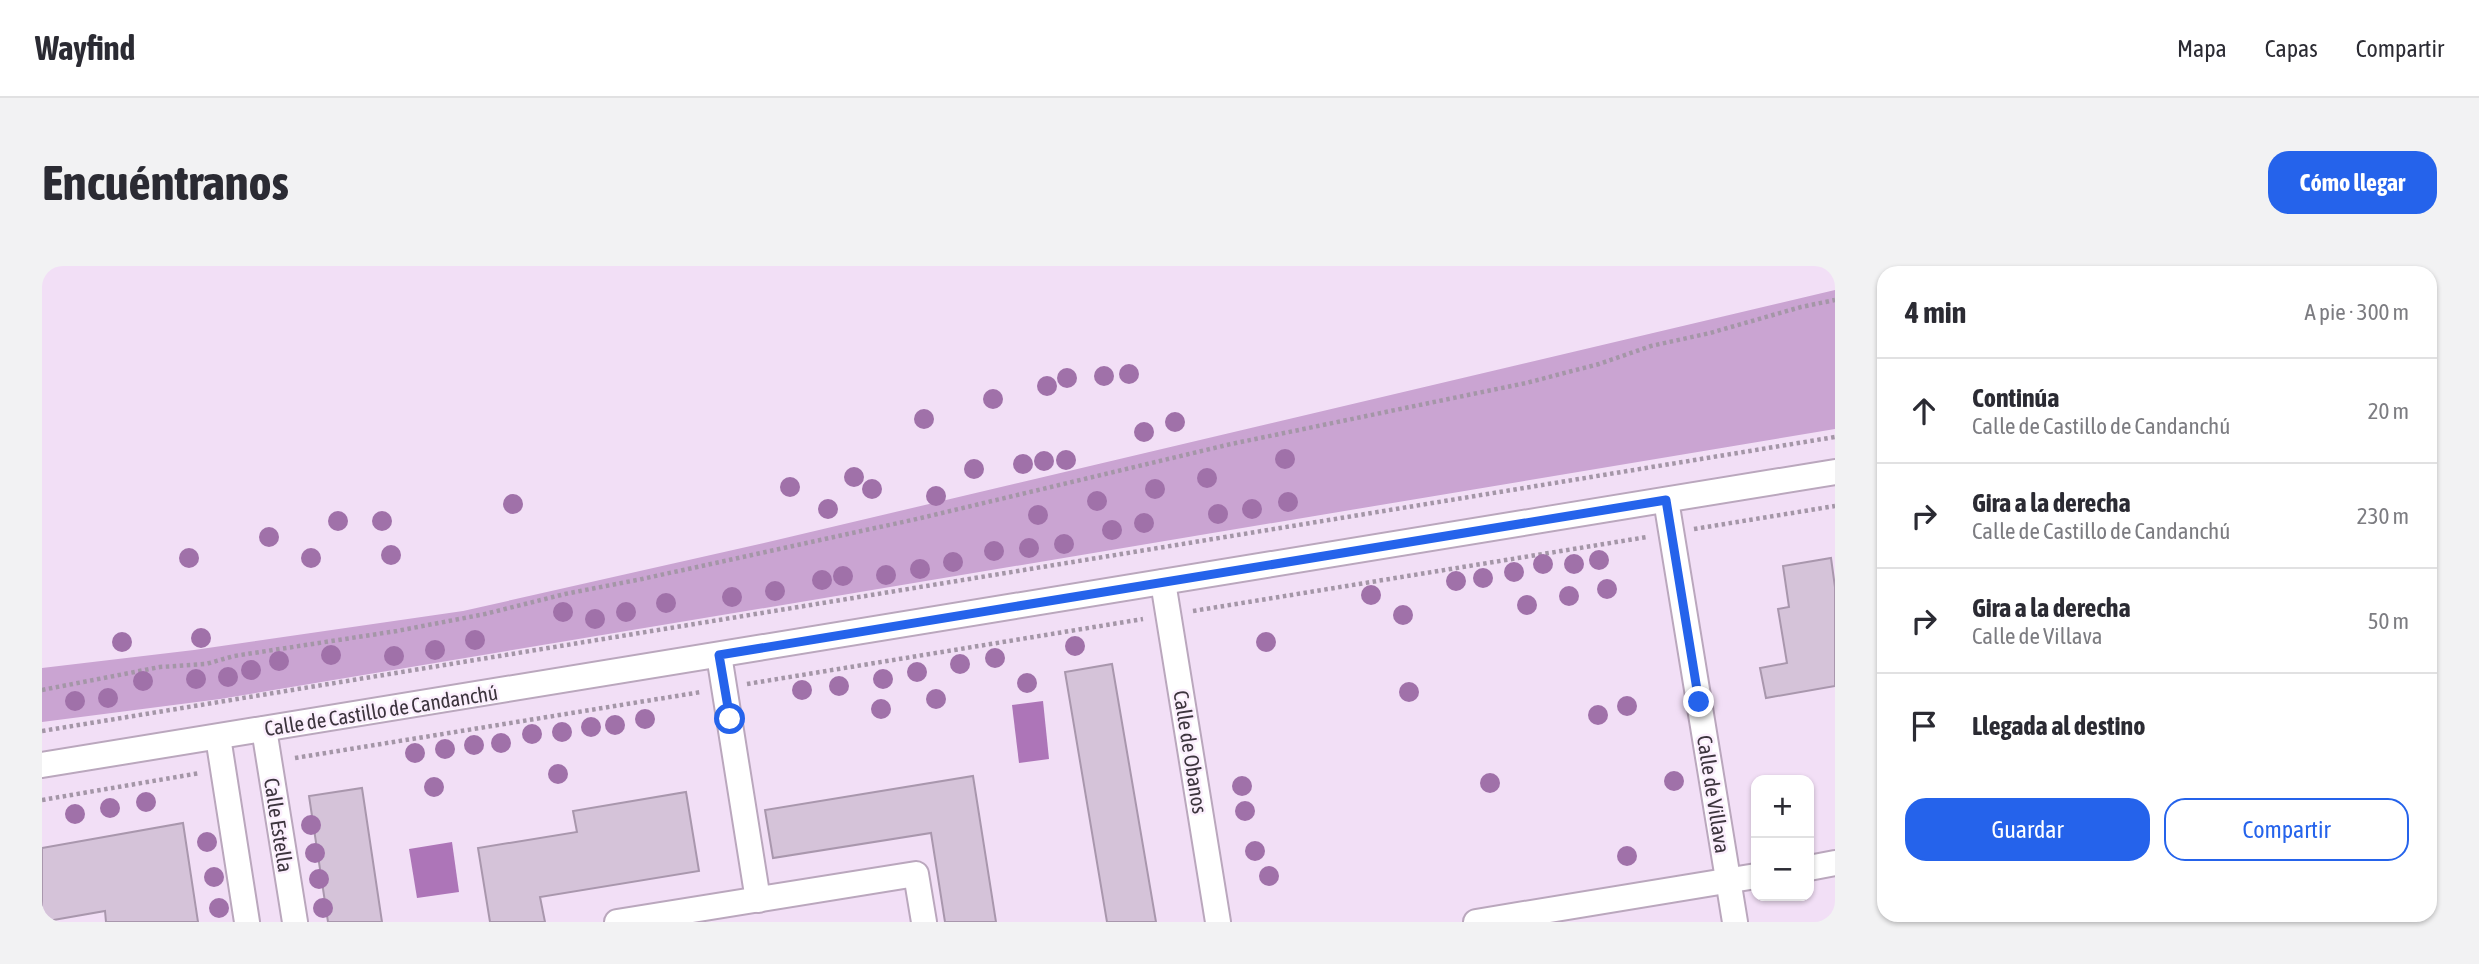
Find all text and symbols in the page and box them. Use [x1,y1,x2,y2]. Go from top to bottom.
text: Wayfind [35,29,135,67]
text: Mapa [2177,35,2227,62]
text: Capas [2265,35,2318,62]
text: Compartir [2356,35,2444,62]
button: Cómo llegar [2268,151,2437,214]
text: Encuéntranos [42,154,289,210]
text: 4 min [1905,295,1966,329]
text: A pie · 300 m [2305,299,2409,325]
text: Continúa [1972,383,2059,413]
icon: ahead [1905,392,1943,430]
text: 20 m [2368,398,2409,424]
text: Calle de Castillo de Candanchú [1972,413,2230,439]
text: Gira a la derecha [1972,488,2131,518]
icon: right [1905,497,1943,535]
text: 230 m [2357,503,2409,529]
text: Calle de Castillo de Candanchú [1972,518,2230,544]
text: Gira a la derecha [1972,593,2131,623]
icon: right [1905,602,1943,640]
text: 50 m [2368,608,2409,634]
text: Calle de Villava [1972,623,2102,649]
street label: Calle de Castillo de Candanchú [263,680,499,740]
route end [1683,686,1714,717]
street label: Calle de Obanos [1169,689,1213,815]
route start [714,703,745,734]
icon: arrive [1905,707,1943,745]
text: Llegada al destino [1972,711,2145,741]
street label: Calle de Villava [1693,733,1735,855]
map controls [1751,775,1814,901]
button: + [1751,775,1814,838]
street label: Calle Estella [260,776,298,874]
button: Guardar [1905,798,2150,861]
button: Compartir [2164,798,2409,861]
button: − [1751,838,1814,901]

